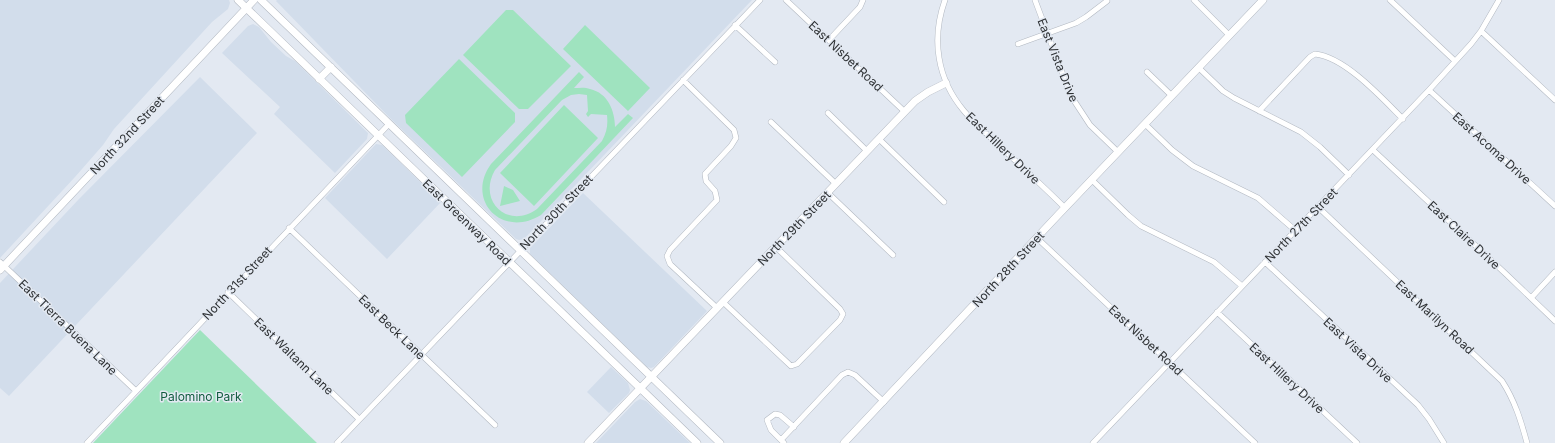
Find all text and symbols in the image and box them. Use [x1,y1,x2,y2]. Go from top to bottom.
street label: East Vista Drive [1034,16,1082,104]
street label: East Nisbet Road [806,18,886,94]
street label: North 32nd Street [87,93,167,177]
street label: East Hillery Drive [963,109,1043,187]
street label: East Acoma Drive [1450,109,1534,187]
street label: North 30th Street [516,171,596,253]
street label: East Greenway Road [420,176,514,268]
street label: North 27th Street [1262,185,1340,265]
street label: North 29th Street [754,187,834,269]
street label: East Claire Drive [1425,198,1503,272]
street label: North 28th Street [969,228,1047,310]
street label: North 31st Street [199,243,275,323]
street label: East Tierra Buena Lane [16,276,120,378]
street label: East Marilyn Road [1393,277,1477,357]
street label: East Beck Lane [356,291,428,363]
street label: East Nisbet Road [1106,302,1186,378]
street label: East Waltann Lane [251,314,337,398]
street label: East Vista Drive [1320,314,1396,386]
street label: East Hillery Drive [1246,339,1328,417]
park label: Palomino Park [160,389,242,404]

